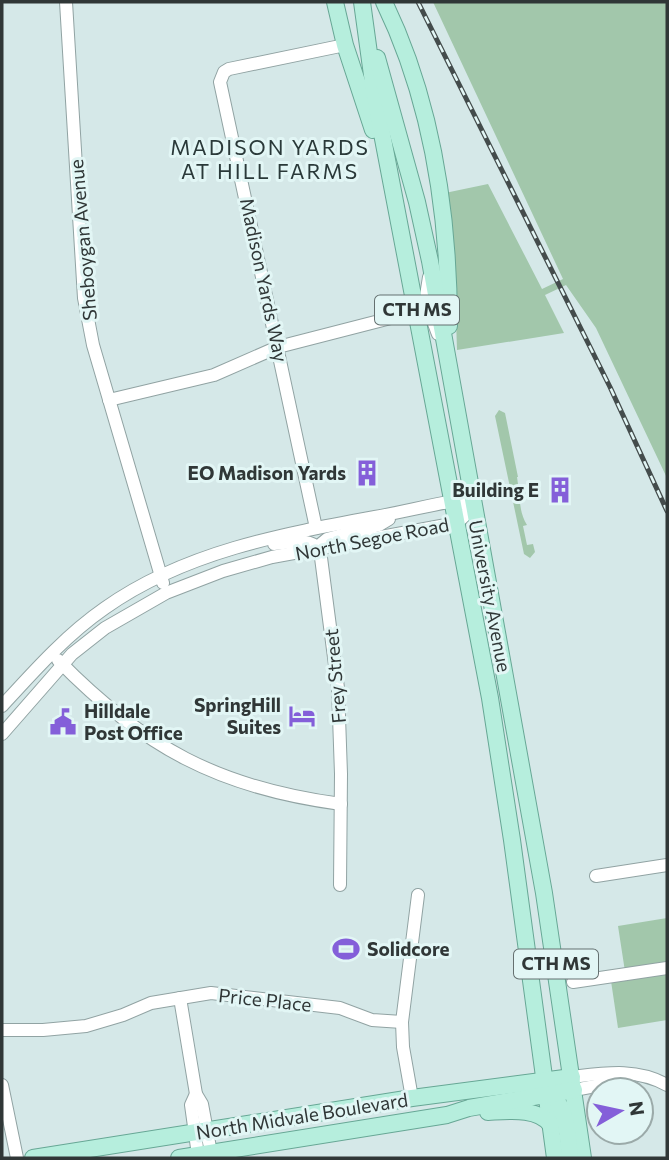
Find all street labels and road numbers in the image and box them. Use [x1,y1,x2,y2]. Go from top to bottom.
street label: Sheboygan Avenue [64,158,101,322]
street label: Madison Yards Way [236,196,293,364]
road number: CTH MS [375,296,459,324]
street label: North Segoe Road [293,512,451,565]
street label: University Avenue [464,518,517,674]
street label: Frey Street [319,628,350,724]
road number: CTH MS [514,950,598,979]
street label: Price Place [217,983,313,1016]
street label: North Midvale Boulevard [194,1087,409,1144]

